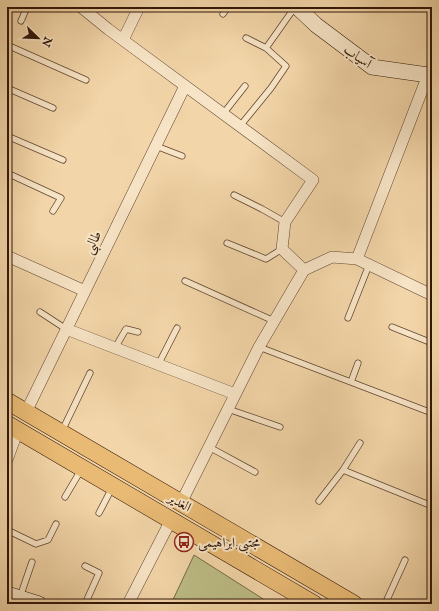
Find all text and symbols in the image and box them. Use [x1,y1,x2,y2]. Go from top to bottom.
north arrow [18,18,58,58]
text: N [38,33,55,49]
street label: آسیاب [340,41,377,74]
street label: طالبی [80,228,108,258]
street label: الغدیر [163,488,194,517]
bus stop icon: مجتبی ابراهیمی [173,531,195,553]
place label: مجتبی ابراهیمی [198,534,261,554]

